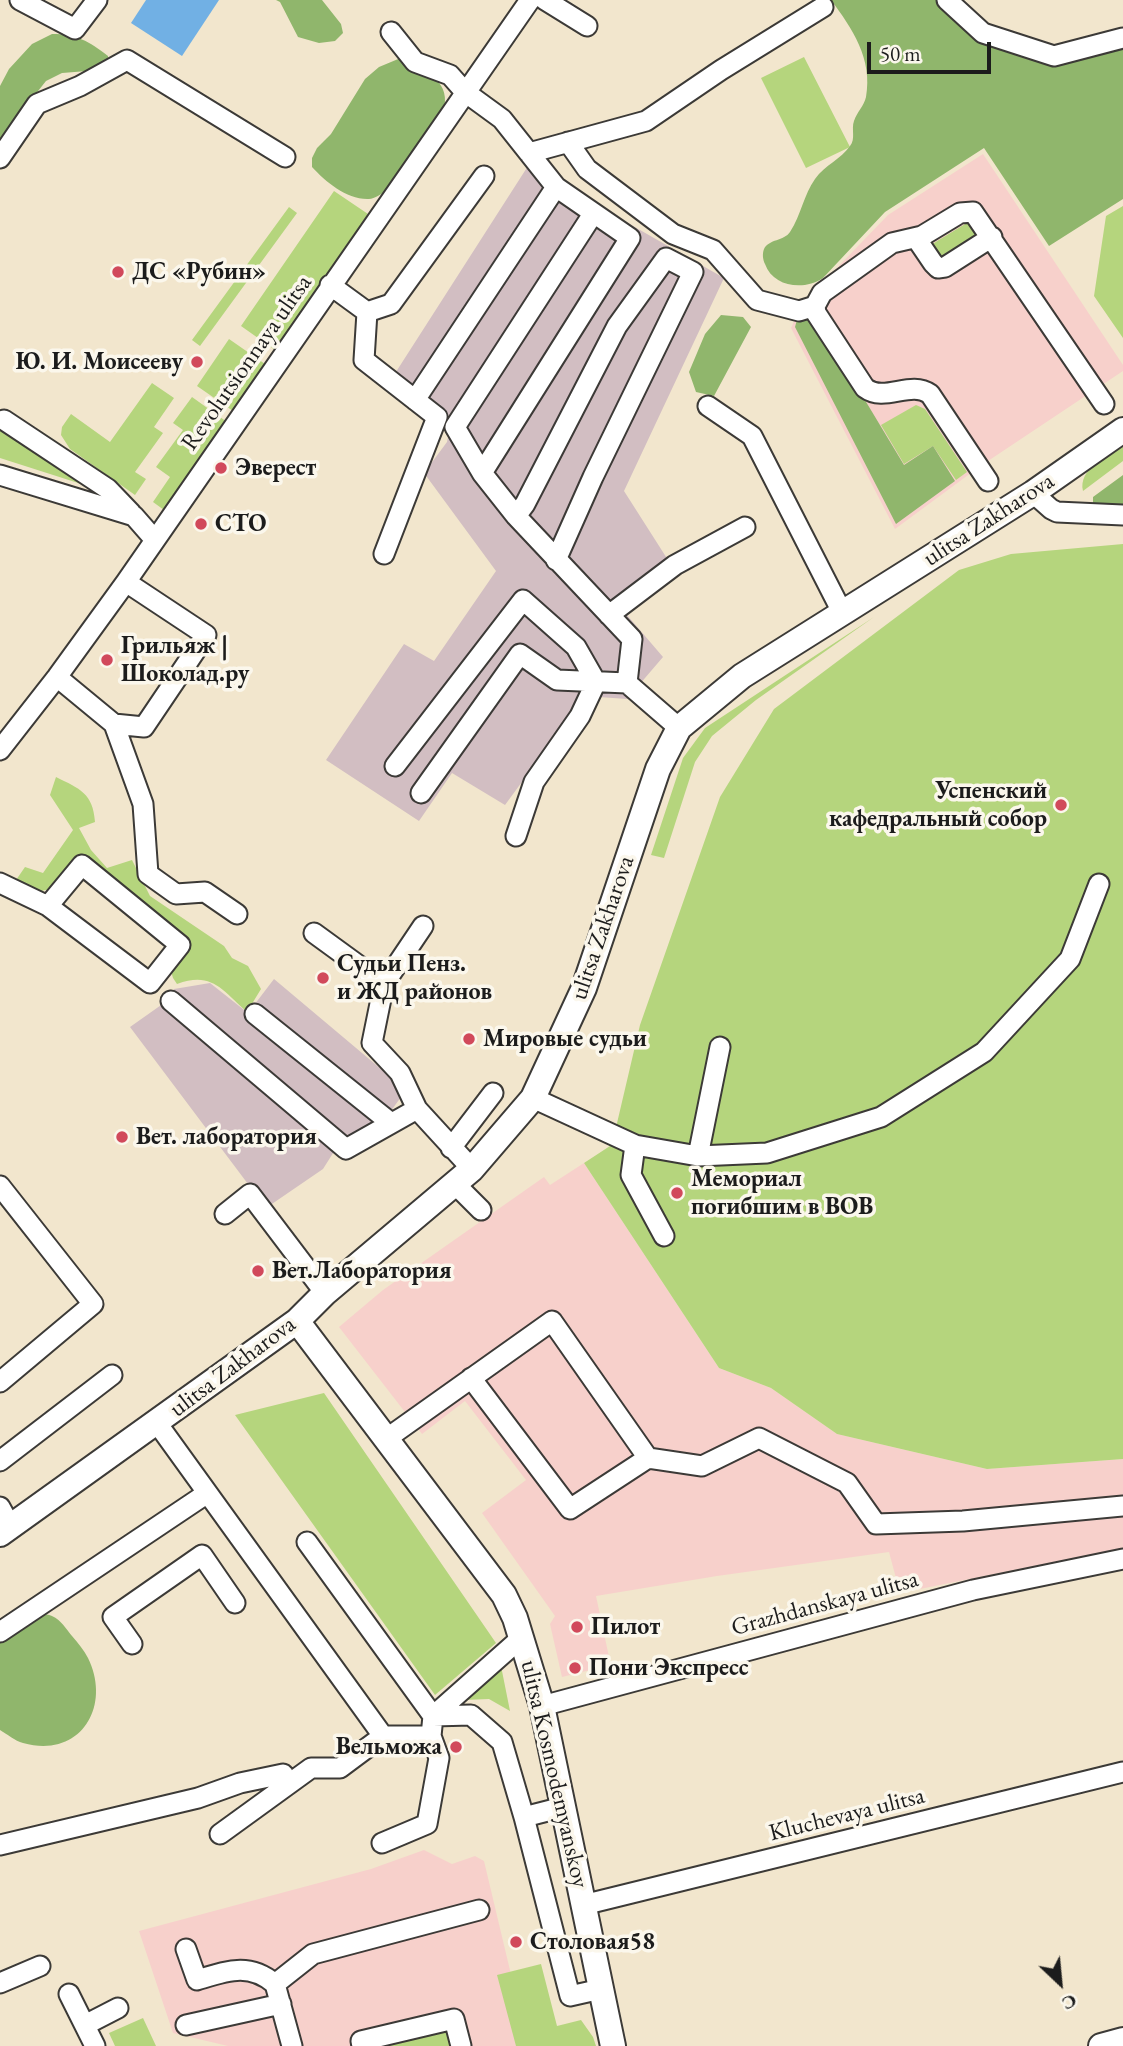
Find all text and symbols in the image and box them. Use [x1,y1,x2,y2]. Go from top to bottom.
scale bar [871,28,995,72]
text: 50 m [880,40,921,67]
place label: ДС «Рубин» [132,258,266,286]
marker: ДС «Рубин» [110,264,126,280]
street label: Revolutsionnaya ulitsa [176,270,318,456]
place label: Ю. И. Моисееву [16,348,183,376]
marker: Ю. И. Моисееву [189,354,205,370]
place label: Эверест [235,454,316,482]
marker: Эверест [213,460,229,476]
street label: ulitsa Zakharova [918,467,1060,573]
place label: СТО [215,510,266,538]
marker: СТО [193,516,209,532]
place label: Грильяж | Шоколад.ру [121,632,249,688]
marker: Грильяж | Шоколад.ру [99,652,115,668]
place label: Успенский кафедральный собор [829,777,1047,833]
marker: Успенский кафедральный собор [1053,797,1069,813]
street label: ulitsa Zakharova [565,852,641,1004]
place label: Судьи Пенз. и ЖД районов [337,950,492,1006]
marker: Судьи Пенз. и ЖД районов [315,970,331,986]
place label: Мировые судьи [483,1025,647,1053]
marker: Мировые судьи [461,1031,477,1047]
place label: Вет. лаборатория [136,1123,317,1151]
marker: Вет. лаборатория [114,1129,130,1145]
place label: Мемориал погибшим в ВОВ [691,1165,873,1221]
marker: Мемориал погибшим в ВОВ [669,1185,685,1201]
place label: Вет.Лаборатория [272,1257,452,1285]
marker: Вет.Лаборатория [250,1263,266,1279]
street label: ulitsa Zakharova [164,1310,302,1424]
street label: Grazhdanskaya ulitsa [728,1565,922,1643]
place label: Пилот [591,1613,660,1641]
marker: Пилот [569,1619,585,1635]
place label: Пони Экспресс [589,1654,749,1682]
street label: ulitsa Kosmodemyanskoy [514,1657,594,1891]
marker: Пони Экспресс [567,1660,583,1676]
place label: Вельможа [336,1733,442,1761]
marker: Вельможа [448,1739,464,1755]
street label: Kluchevaya ulitsa [766,1782,928,1848]
place label: Столовая58 [530,1928,655,1956]
marker: Столовая58 [508,1934,524,1950]
north arrow [1025,1948,1095,2018]
text: С [1058,1988,1081,2017]

